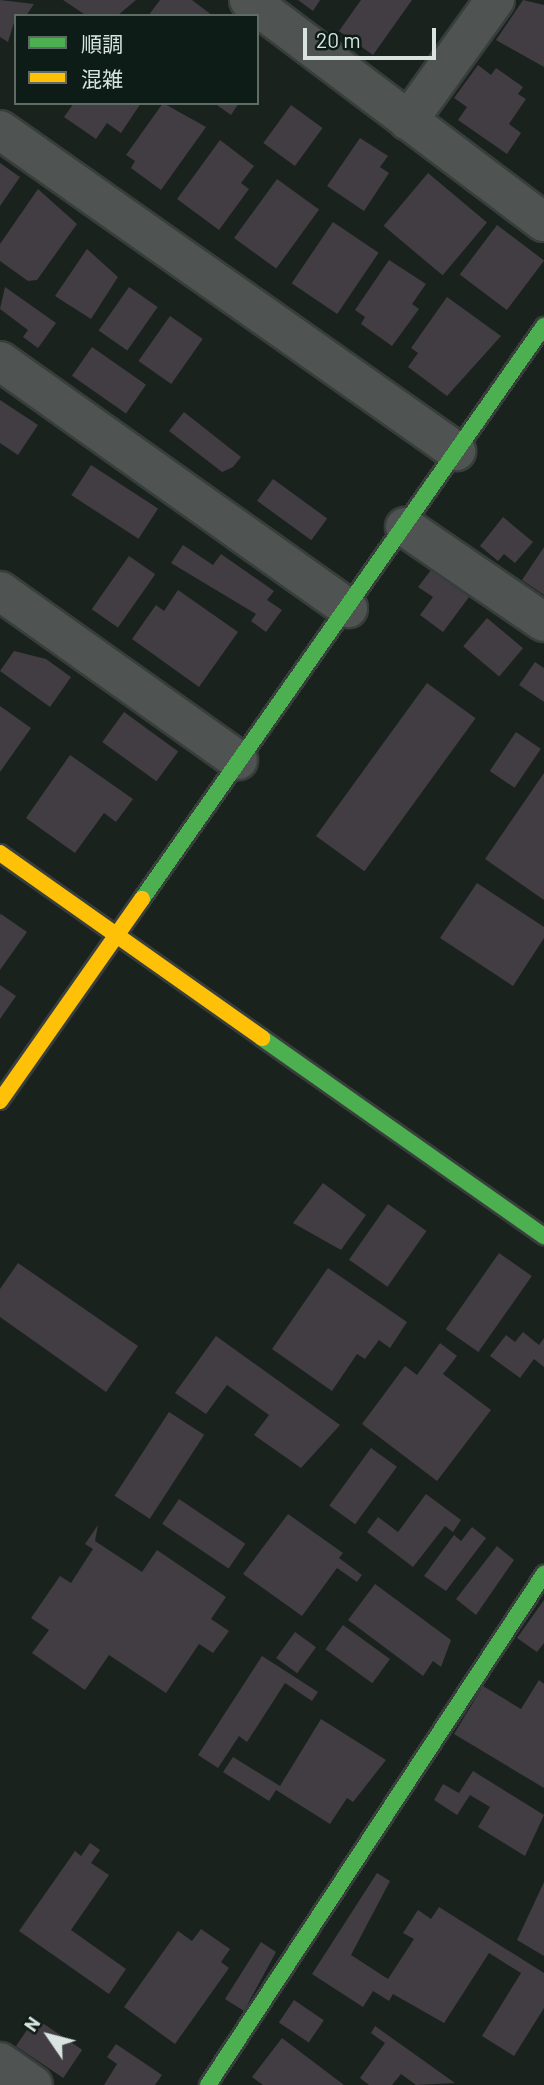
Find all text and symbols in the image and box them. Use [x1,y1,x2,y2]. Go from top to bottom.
legend [14,14,259,105]
scale bar [306,14,439,58]
text: 20 m [316,27,361,52]
text: 順調 [81,31,123,56]
text: 混雑 [81,66,123,91]
north arrow [14,2001,84,2071]
text: N [18,2012,44,2035]

